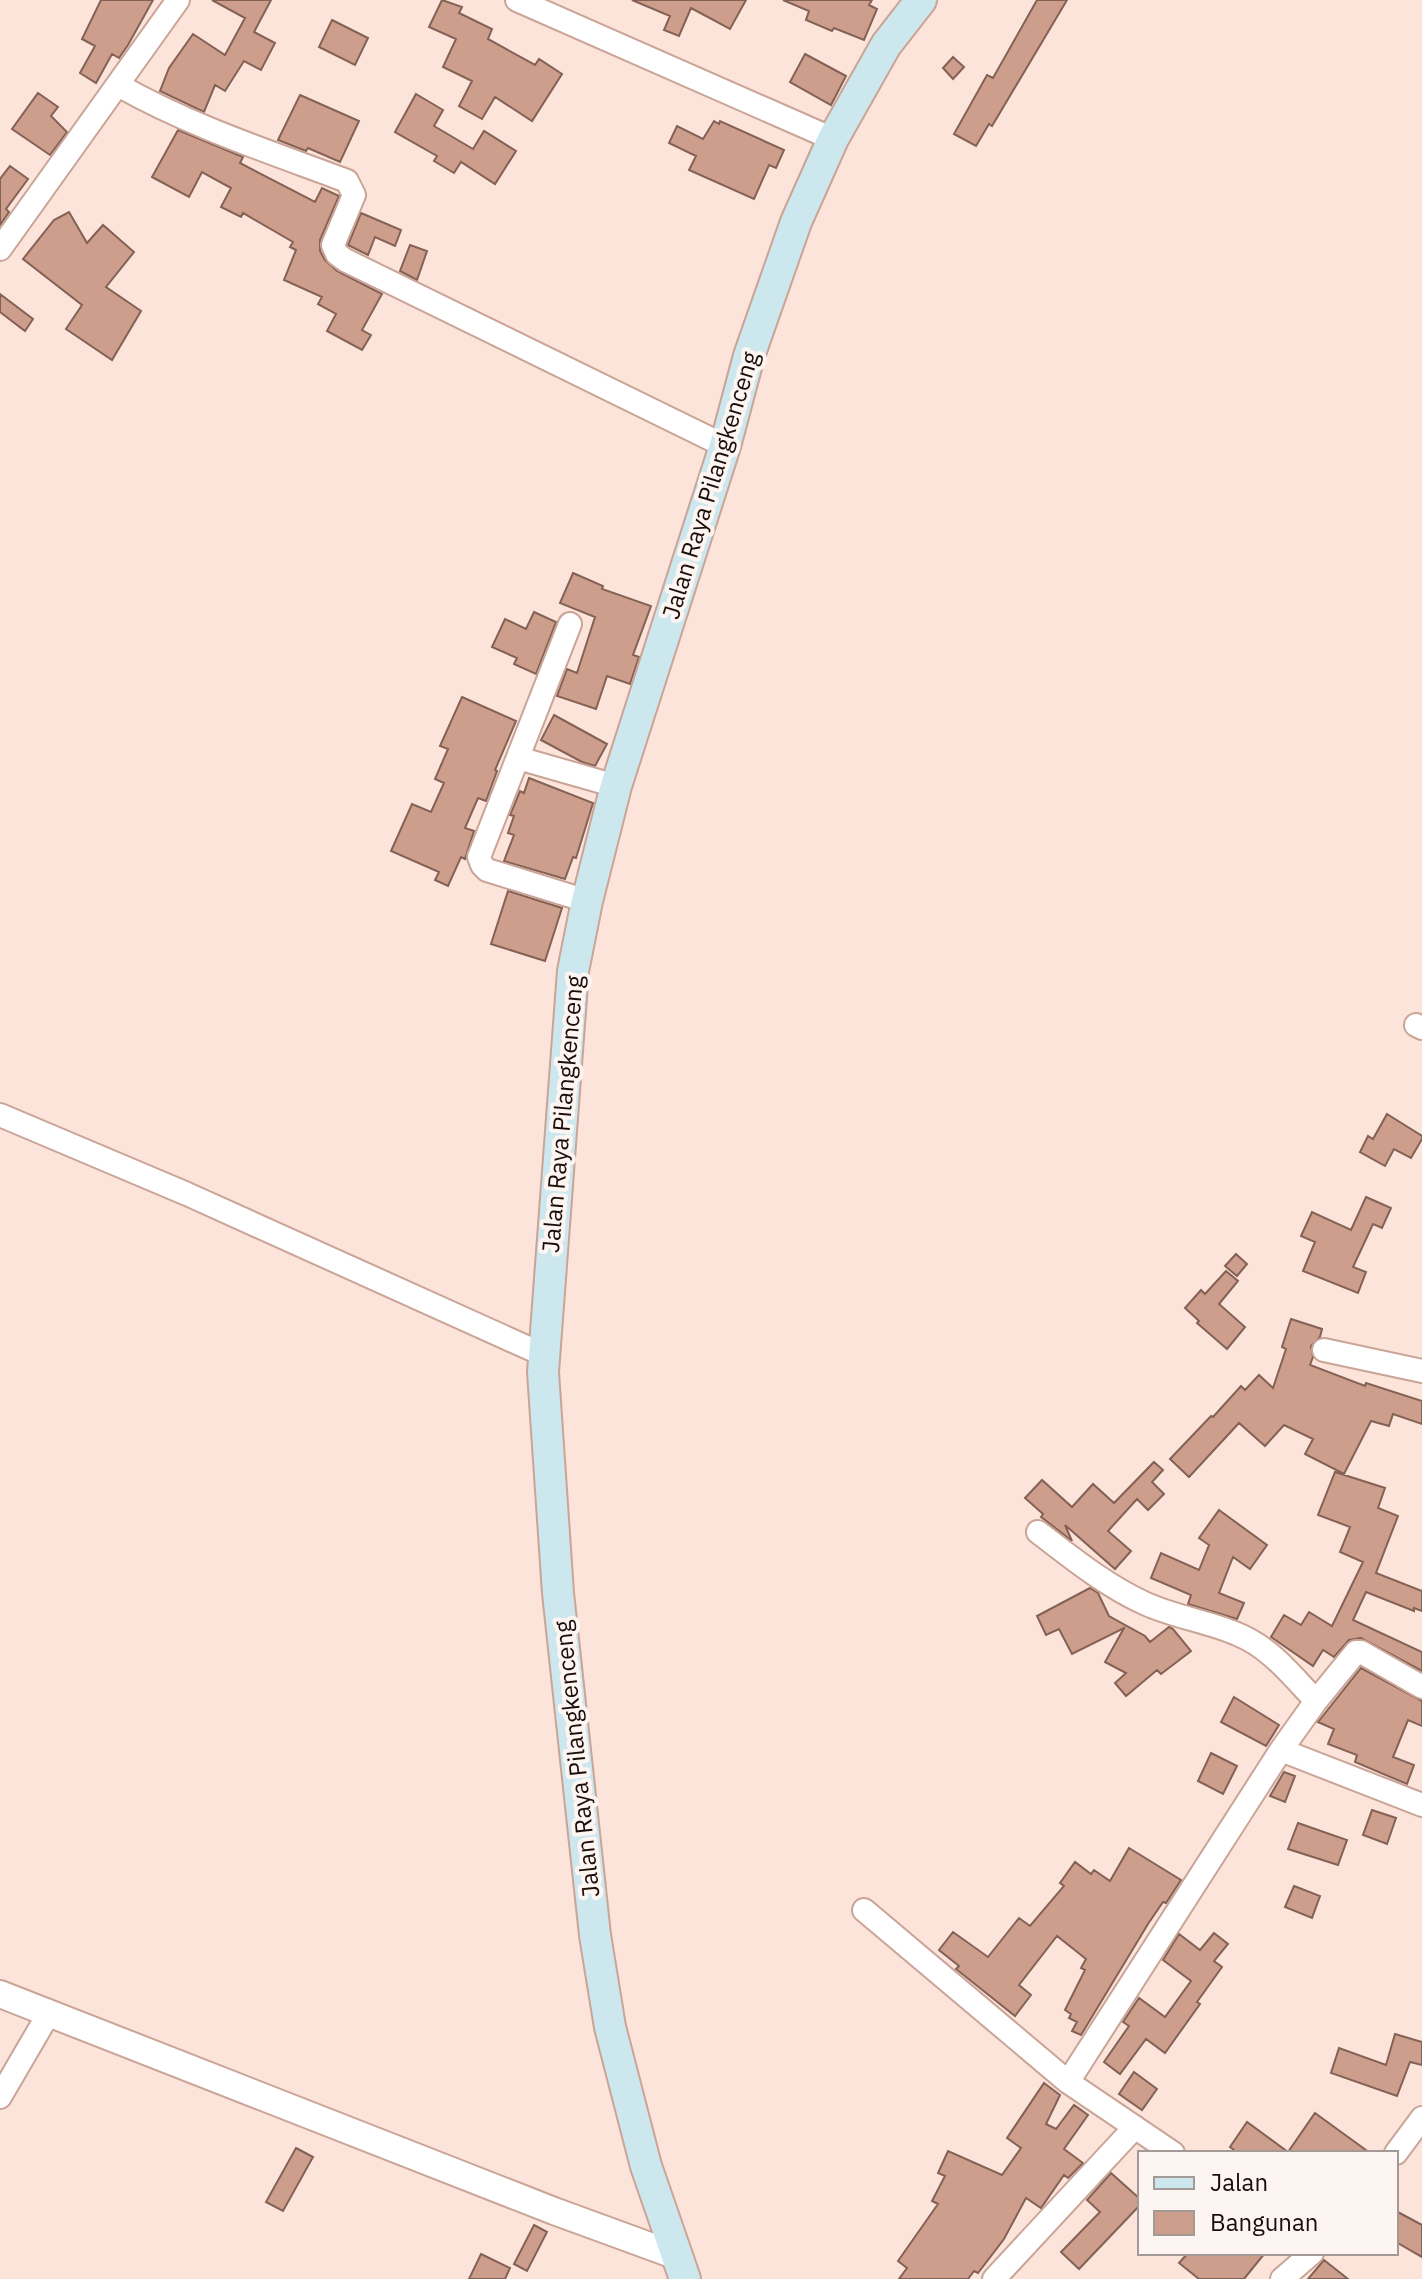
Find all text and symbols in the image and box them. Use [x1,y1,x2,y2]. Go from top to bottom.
street label: Jalan Raya Pilangkenceng [654,347,766,623]
street label: Jalan Raya Pilangkenceng [534,974,590,1254]
street label: Jalan Raya Pilangkenceng [546,1619,606,1899]
legend [1138,2151,1398,2255]
text: Jalan [1210,2166,1268,2198]
text: Bangunan [1210,2206,1318,2238]

